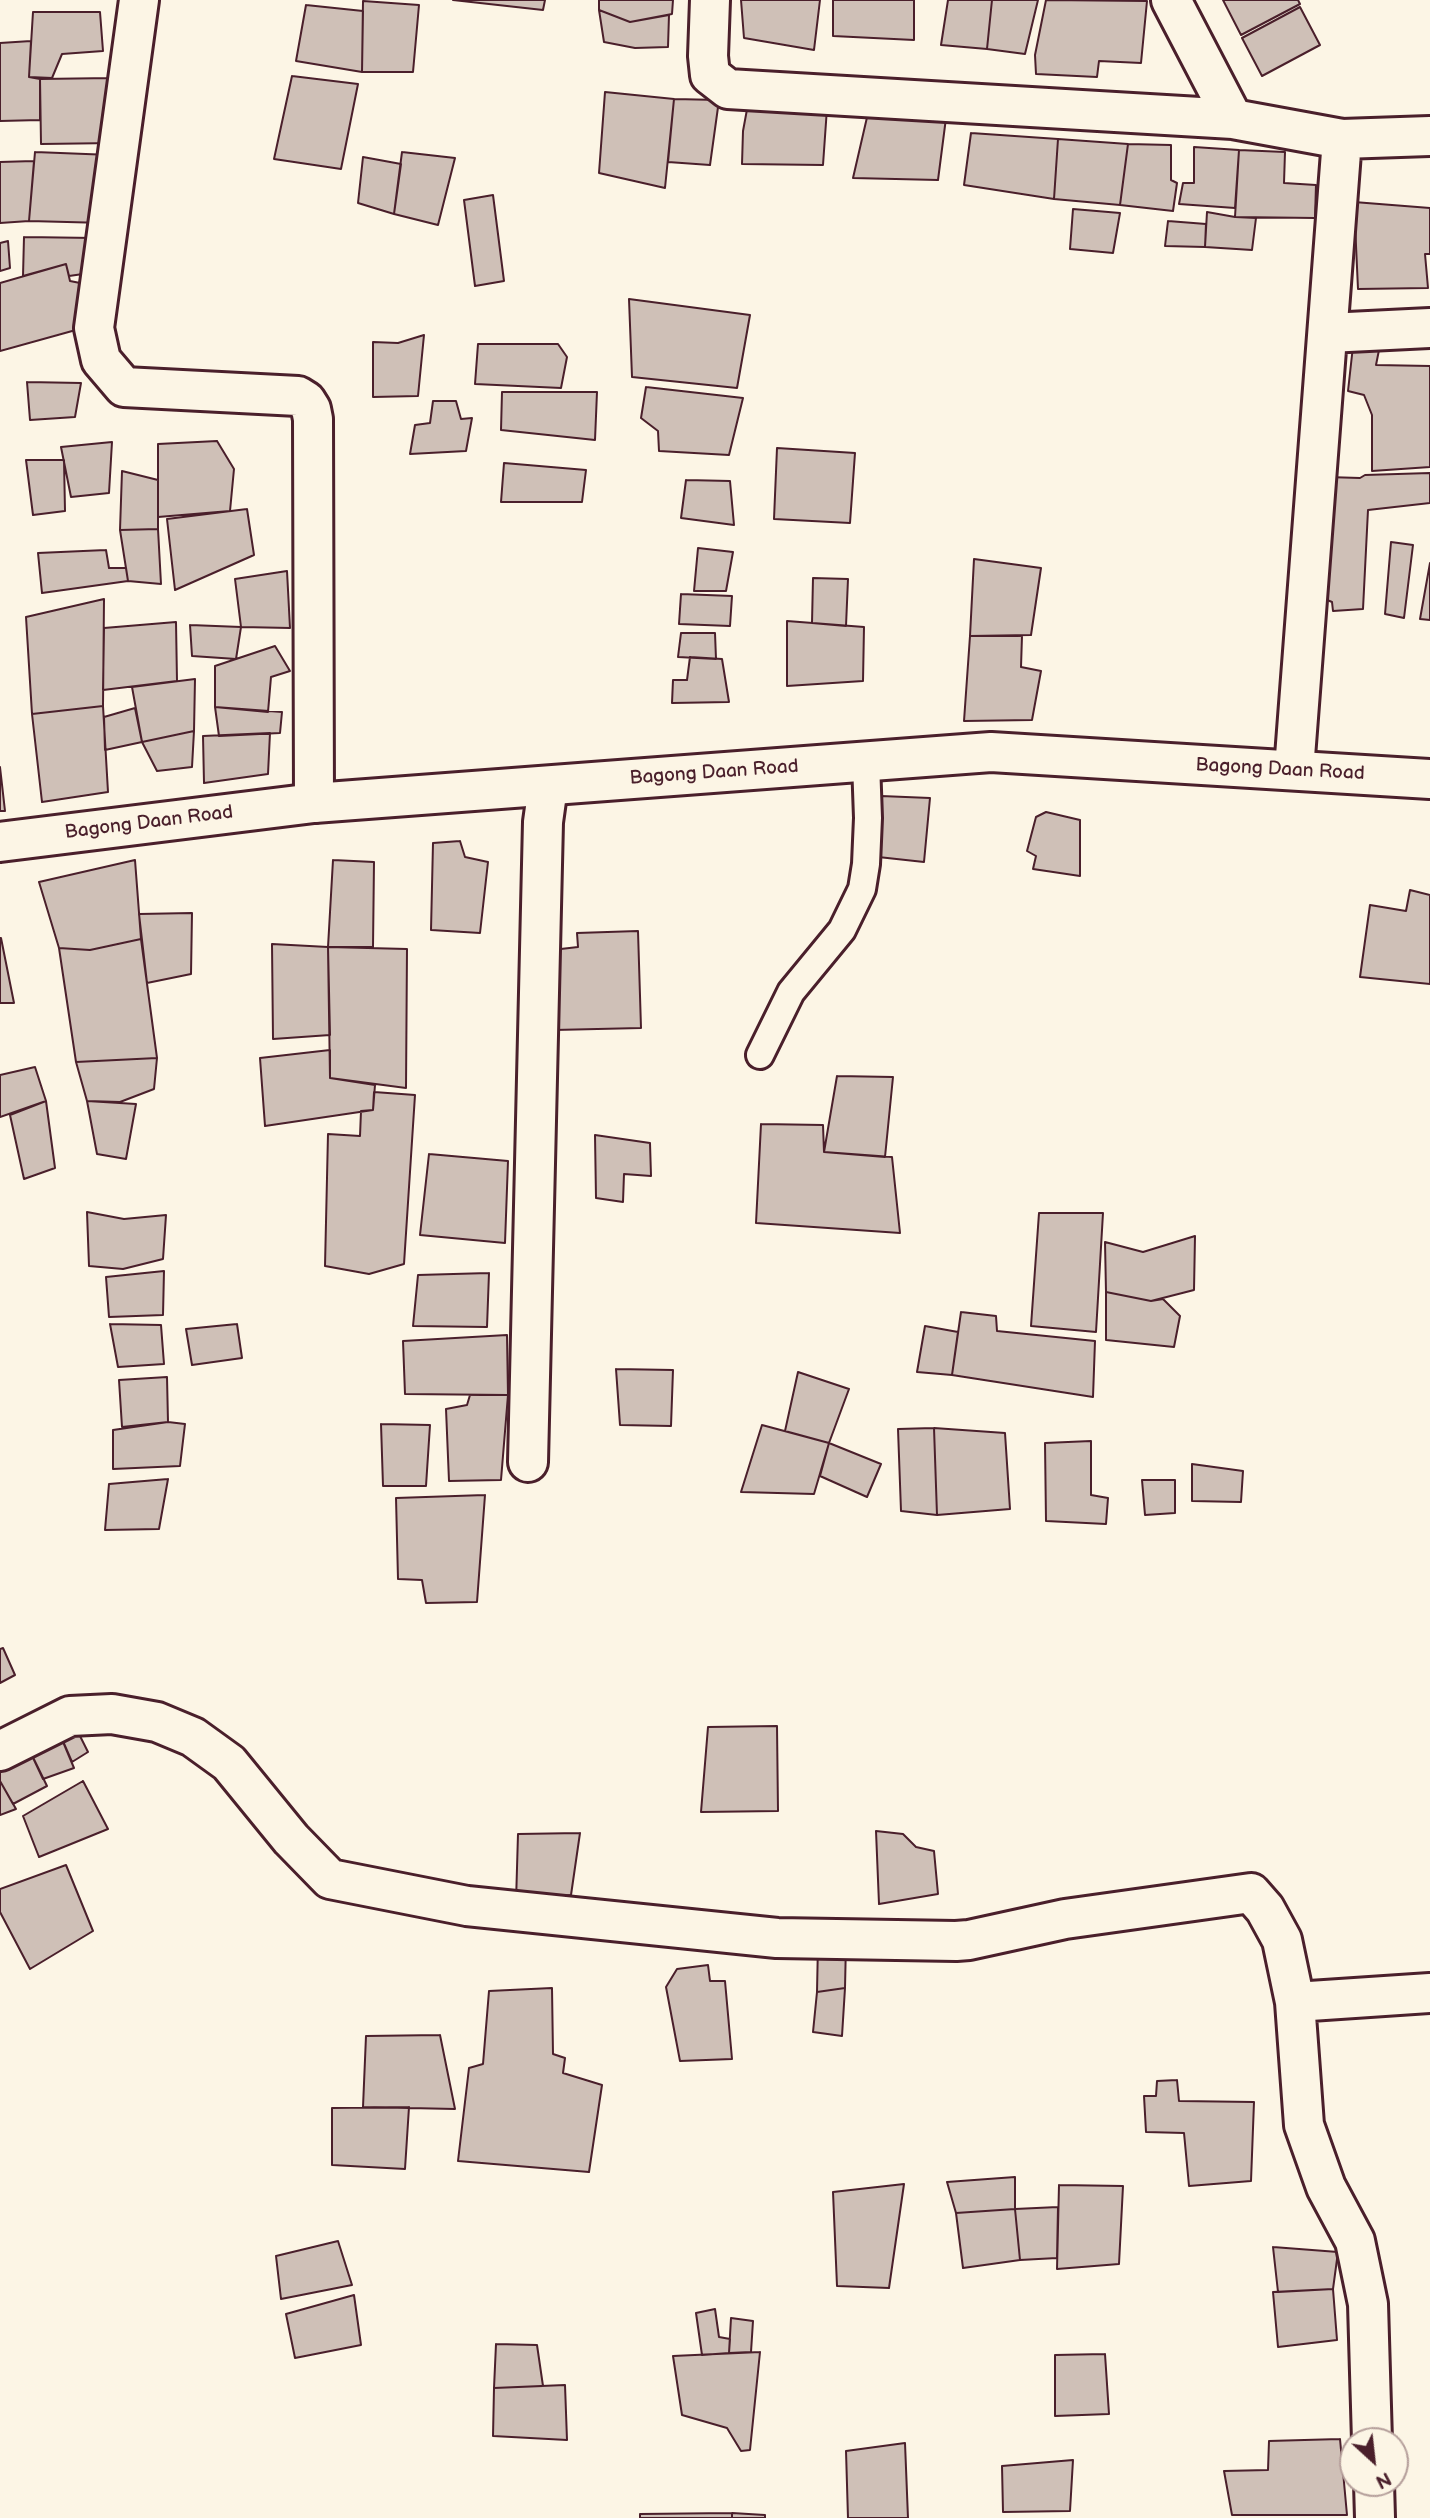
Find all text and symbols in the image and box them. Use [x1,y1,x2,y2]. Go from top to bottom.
street label: Bagong Daan Road [1195,754,1365,786]
street label: Bagong Daan Road [629,756,799,790]
street label: Bagong Daan Road [64,801,234,845]
north arrow [1339,2427,1409,2497]
text: N [1371,2466,1394,2493]

